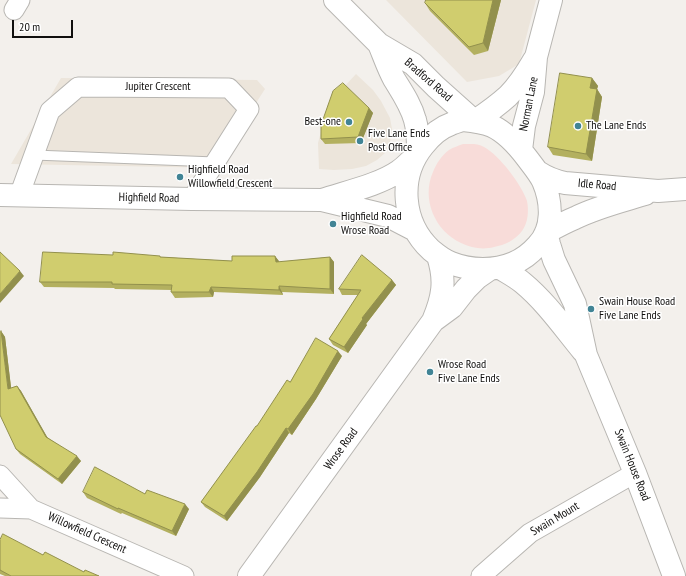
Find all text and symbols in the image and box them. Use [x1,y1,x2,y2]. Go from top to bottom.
scale bar [14,12,75,38]
text: 20 m [19,19,40,34]
street label: Bradford Road [401,55,455,105]
street label: Norman Lane [517,76,541,132]
street label: Jupiter Crescent [125,80,191,94]
place label: Best-one [304,115,341,129]
marker: Best-one [344,117,354,127]
place label: The Lane Ends [586,119,646,133]
marker: The Lane Ends [573,121,583,131]
place label: Five Lane Ends Post Office [368,127,430,155]
marker: Five Lane Ends Post Office [355,136,365,146]
place label: Highfield Road Willowfield Crescent [188,163,272,191]
marker: Highfield Road Willowfield Crescent [175,172,185,182]
street label: Idle Road [577,176,617,194]
street label: Highfield Road [119,190,179,206]
place label: Highfield Road Wrose Road [341,210,402,238]
marker: Highfield Road Wrose Road [328,219,338,229]
place label: Swain House Road Five Lane Ends [599,295,675,323]
marker: Swain House Road Five Lane Ends [586,304,596,314]
place label: Wrose Road Five Lane Ends [438,358,500,386]
marker: Wrose Road Five Lane Ends [425,367,435,377]
street label: Wrose Road [321,425,361,473]
street label: Swain House Road [611,427,653,503]
street label: Swain Mount [528,499,582,539]
street label: Willowfield Crescent [46,509,128,557]

